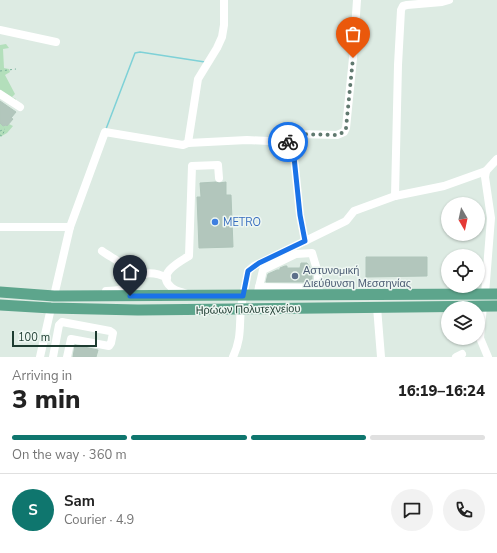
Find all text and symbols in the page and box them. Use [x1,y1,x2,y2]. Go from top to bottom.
pin [336,17,370,58]
icon: bag [342,23,364,45]
courier [268,122,308,162]
icon: bike [277,131,299,153]
north arrow [441,197,485,241]
map controls [441,197,485,345]
place label: METRO [223,215,261,230]
marker: METRO [210,217,220,227]
button: locate [441,249,485,293]
pin [113,255,147,296]
icon: home [119,261,141,283]
place label: Αστυνομική Διεύθυνση Μεσσηνίας [303,263,411,291]
marker: Αστυνομική Διεύθυνση Μεσσηνίας [290,271,300,281]
street label: Ηρώων Πολυτεχνείου [195,301,301,318]
button: layers [441,301,485,345]
scale bar [12,329,97,348]
text: 100 m [18,330,50,345]
text: Arriving in [12,367,72,385]
text: 16:19–16:24 [398,381,485,401]
text: 3 min [12,382,80,417]
text: On the way · 360 m [12,446,127,464]
button: chat [391,489,433,531]
button: phone [443,489,485,531]
text: Sam [64,491,95,511]
text: S [28,500,38,520]
text: Courier · 4.9 [64,511,134,529]

